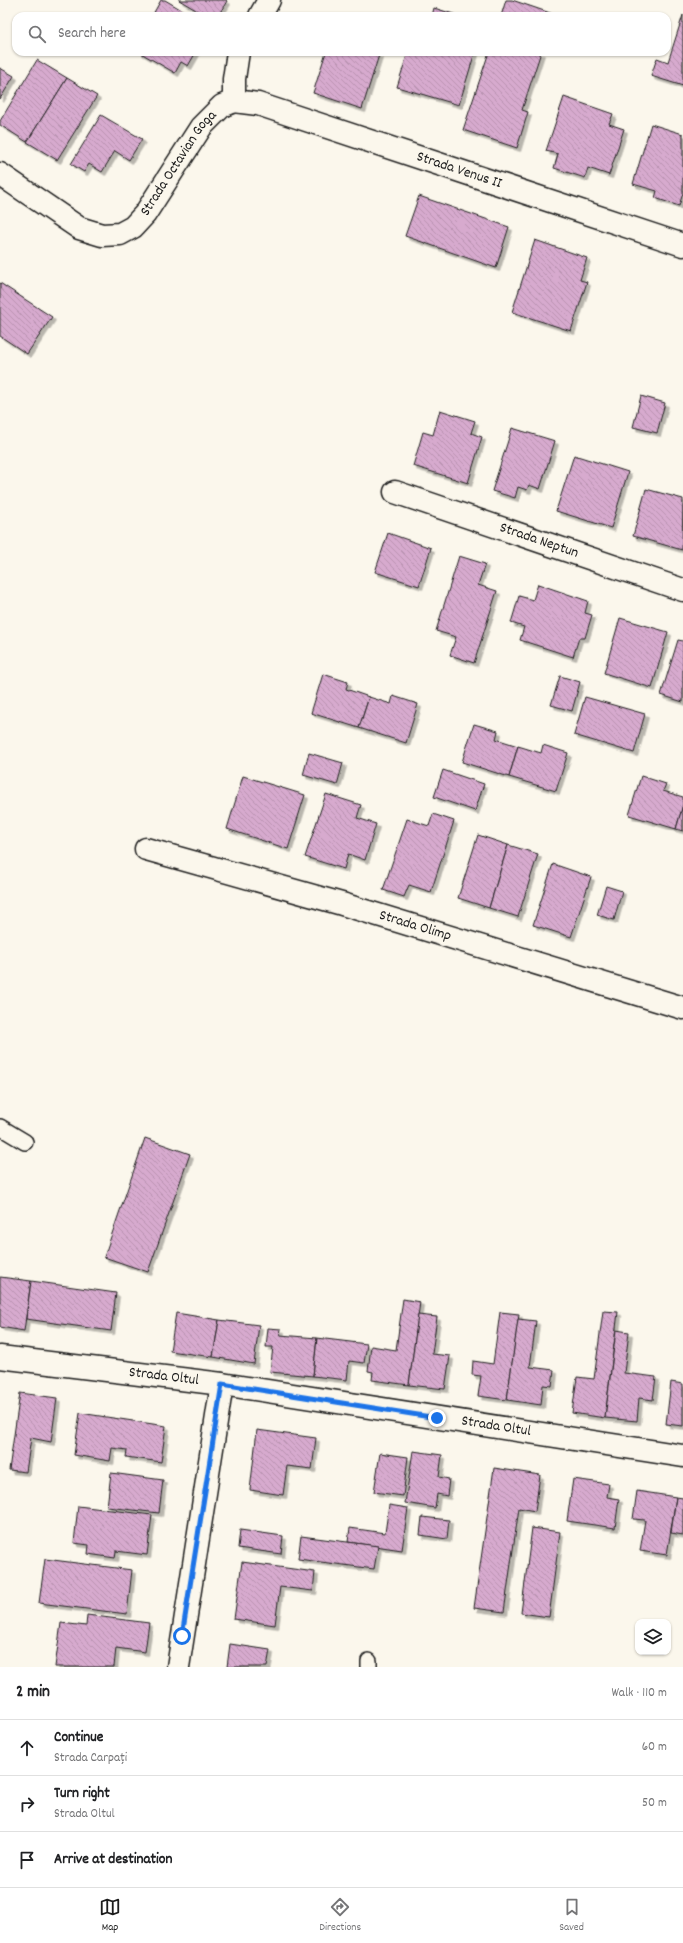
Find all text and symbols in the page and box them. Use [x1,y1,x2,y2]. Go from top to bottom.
search box [12,12,671,56]
icon: search [26,23,48,45]
text: Search here [58,23,126,45]
street label: Strada Octavian Goga [135,105,223,221]
street label: Strada Venus II [414,146,505,195]
street label: Strada Neptun [496,517,581,565]
street label: Strada Olimp [376,905,454,948]
street label: Strada Oltul [128,1362,200,1392]
route end [428,1409,446,1427]
street label: Strada Oltul [460,1411,533,1443]
map controls [635,1619,671,1655]
button: layers [635,1619,671,1655]
route start [173,1627,191,1645]
text: 2 min [16,1681,50,1705]
text: Walk · 110 m [611,1684,667,1703]
text: Continue [54,1727,103,1749]
icon: ahead [16,1737,38,1759]
text: 60 m [642,1738,667,1757]
text: Strada Carpați [54,1749,127,1768]
text: Turn right [54,1783,110,1805]
icon: right [16,1793,38,1815]
text: 50 m [642,1794,667,1813]
text: Strada Oltul [54,1805,115,1824]
icon: arrive [16,1849,38,1871]
text: Arrive at destination [54,1849,172,1871]
tab: Map [99,1896,121,1936]
tab: Directions [319,1896,361,1936]
tab: Saved [559,1896,584,1936]

